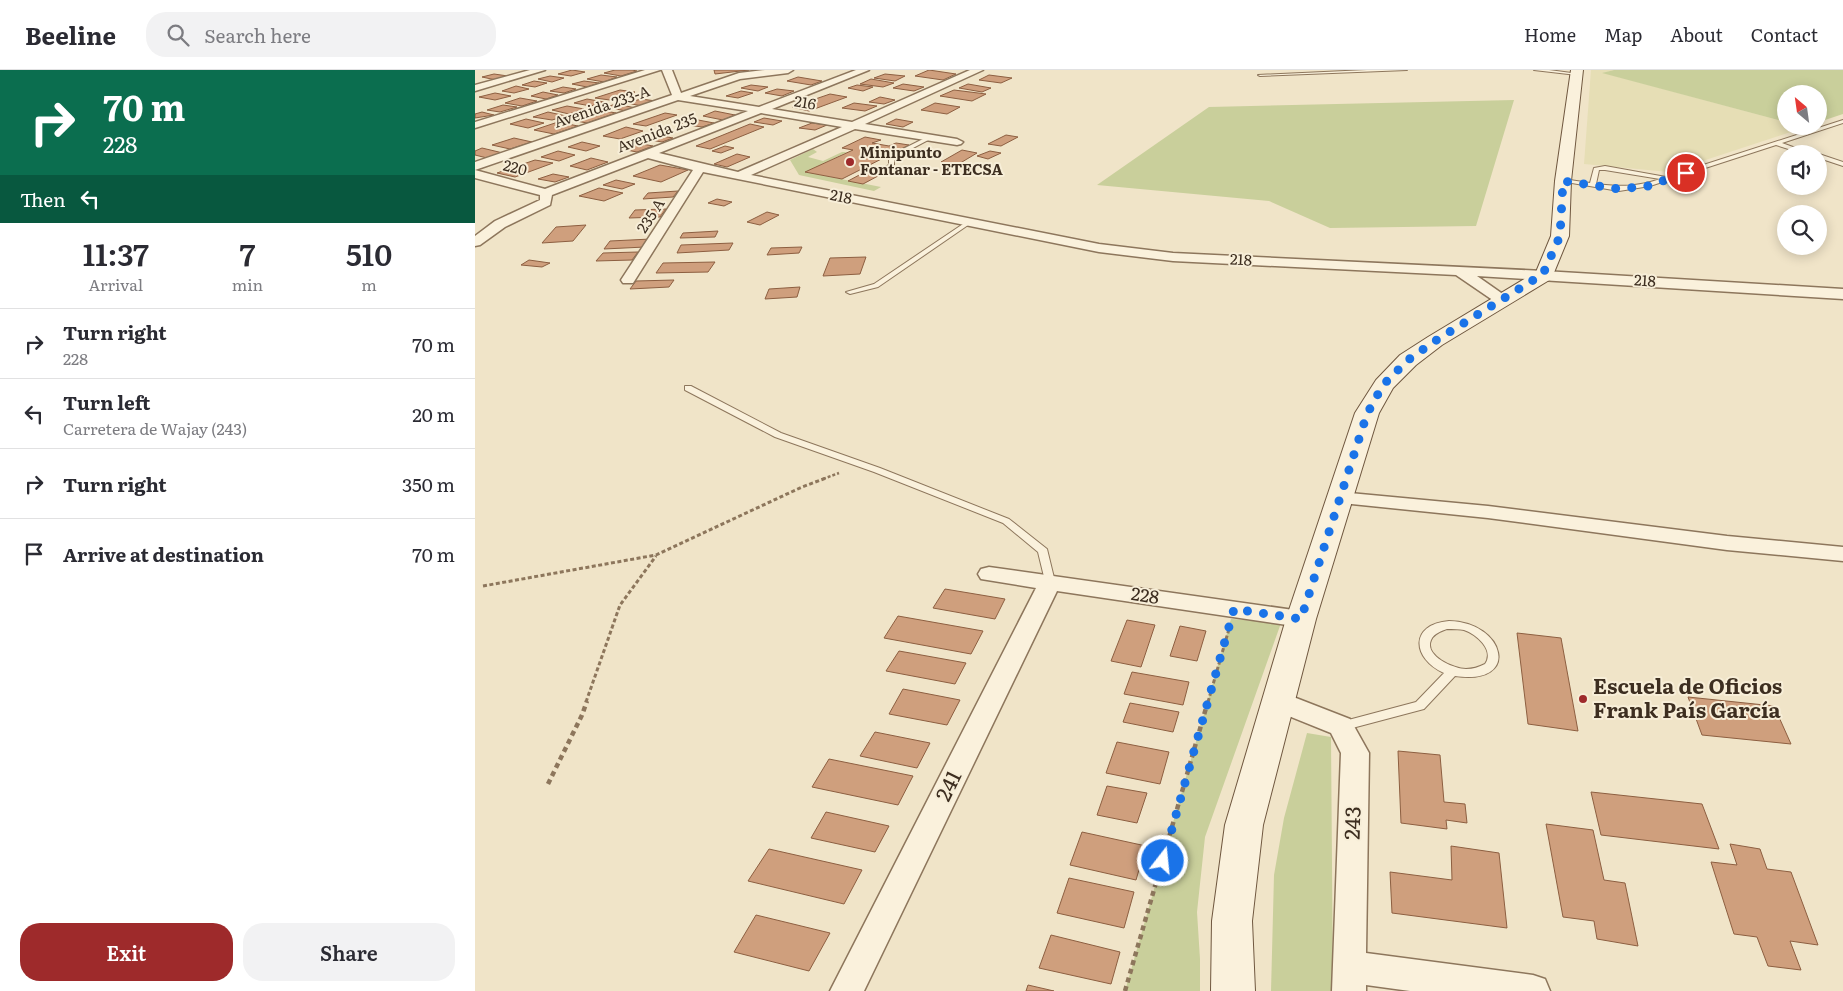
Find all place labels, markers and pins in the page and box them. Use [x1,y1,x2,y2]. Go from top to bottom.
place label: Minipunto Fontanar - ETECSA [860,140,1004,180]
pin [1665,152,1707,194]
marker: Minipunto Fontanar - ETECSA [844,156,856,168]
place label: Escuela de Oficios Frank País García [1593,669,1782,724]
marker: Escuela de Oficios Frank País García [1577,693,1589,705]

